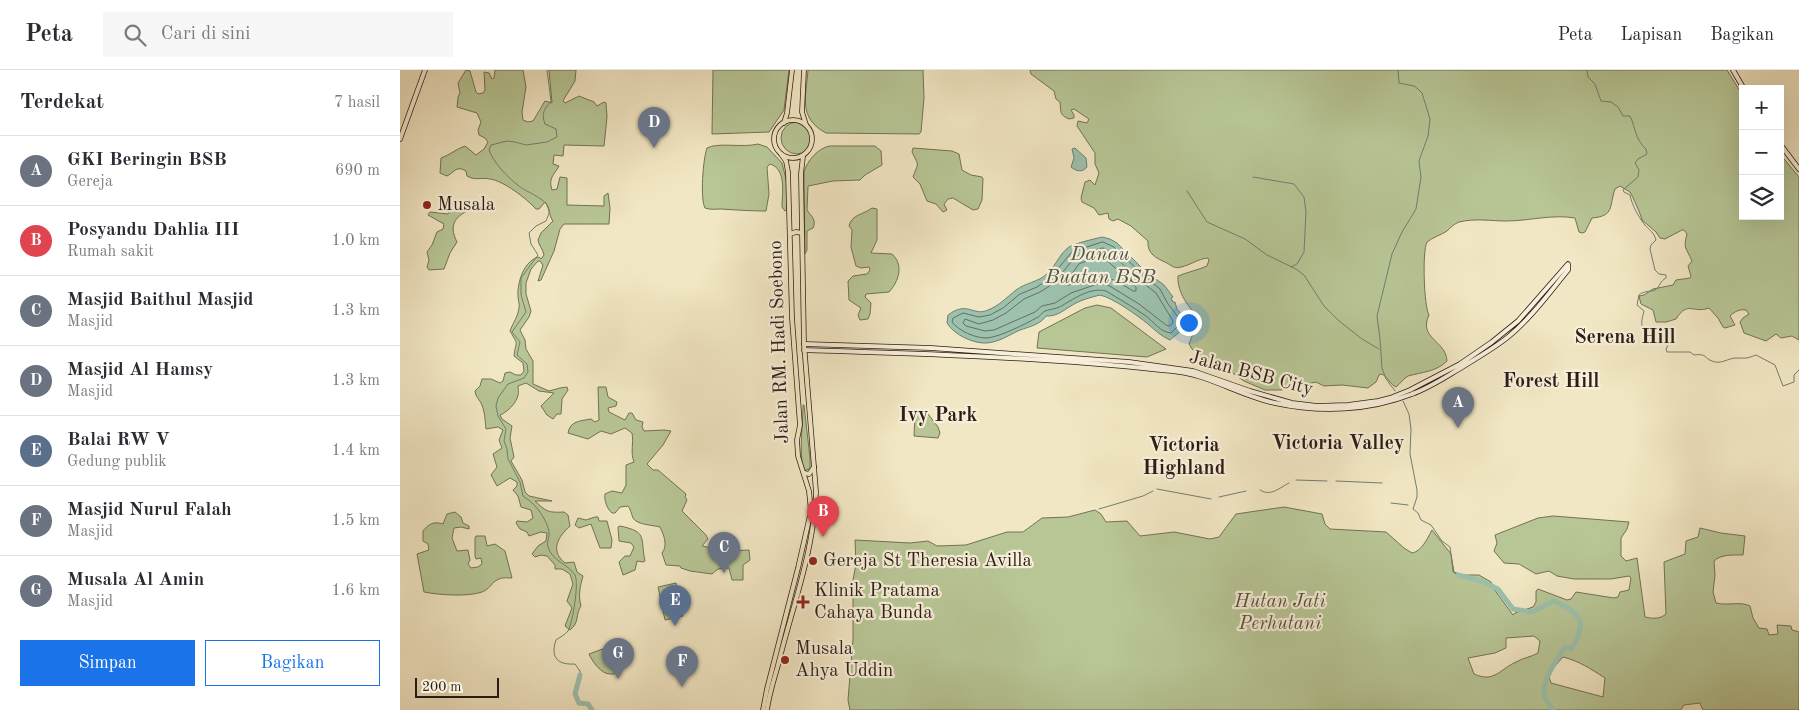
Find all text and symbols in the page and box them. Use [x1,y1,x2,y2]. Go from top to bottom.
search box [103,12,453,57]
icon: search [121,21,149,49]
text: Peta [25,23,73,47]
text: Cari di sini [161,25,250,44]
text: Peta [1558,26,1593,44]
text: Lapisan [1621,26,1682,44]
text: Bagikan [1710,26,1774,44]
map controls [1739,85,1784,220]
button: + [1739,85,1784,130]
text: Terdekat [20,92,104,113]
text: 7 hasil [334,95,380,111]
pin: D [638,107,670,148]
button: − [1739,130,1784,175]
text: GKI Beringin BSB [67,151,227,170]
text: A [30,163,42,179]
text: 690 m [335,163,380,179]
text: Gereja [67,174,113,190]
button: layers [1739,175,1784,220]
place label: Musala [437,196,496,215]
marker: Musala [421,199,433,211]
text: Posyandu Dahlia III [67,221,239,240]
text: B [30,233,42,249]
text: 1.0 km [331,233,380,249]
street label: Jalan RM. Hadi Soebono [767,240,793,444]
text: Rumah sakit [67,244,154,260]
water label: Danau Buatan BSB [1044,245,1156,288]
text: Masjid Baithul Masjid [67,291,254,310]
text: C [31,303,41,319]
text: 1.3 km [331,303,380,319]
your location [1176,310,1202,336]
text: Masjid [67,314,113,330]
district label: Serena Hill [1574,328,1676,348]
street label: Jalan BSB City [1187,348,1315,400]
text: Masjid Al Hamsy [67,361,213,380]
district label: Forest Hill [1503,372,1599,392]
text: D [30,373,42,389]
text: 1.3 km [331,373,380,389]
text: Masjid [67,384,113,400]
pin: A [1442,387,1474,428]
district label: Ivy Park [899,406,977,426]
text: Balai RW V [67,431,170,450]
district label: Victoria Valley [1271,434,1405,454]
district label: Victoria Highland [1143,436,1226,479]
text: E [30,443,42,459]
text: 1.4 km [331,443,380,459]
text: Gedung publik [67,454,167,470]
pin: B [807,496,839,537]
text: Masjid Nurul Falah [67,501,232,520]
text: F [31,513,41,529]
text: 1.5 km [331,513,380,529]
text: Masjid [67,524,113,540]
pin: C [708,532,740,573]
place label: Gereja St Theresia Avilla [823,552,1033,571]
marker: Gereja St Theresia Avilla [807,555,819,567]
text: Musala Al Amin [67,571,204,590]
place label: Klinik Pratama Cahaya Bunda [814,582,940,623]
text: G [30,583,42,599]
text: 1.6 km [331,583,380,599]
pin: E [659,585,691,626]
park label: Hutan Jati Perhutani [1233,593,1326,634]
text: Masjid [67,594,113,610]
marker: Klinik Pratama Cahaya Bunda [796,595,810,609]
pin: G [602,638,634,679]
button: Simpan [20,640,195,686]
button: Bagikan [205,640,380,686]
place label: Musala Ahya Uddin [795,640,893,681]
pin: F [666,646,698,687]
marker: Musala Ahya Uddin [779,654,791,666]
scale bar [415,675,499,698]
text: 200 m [422,680,461,694]

